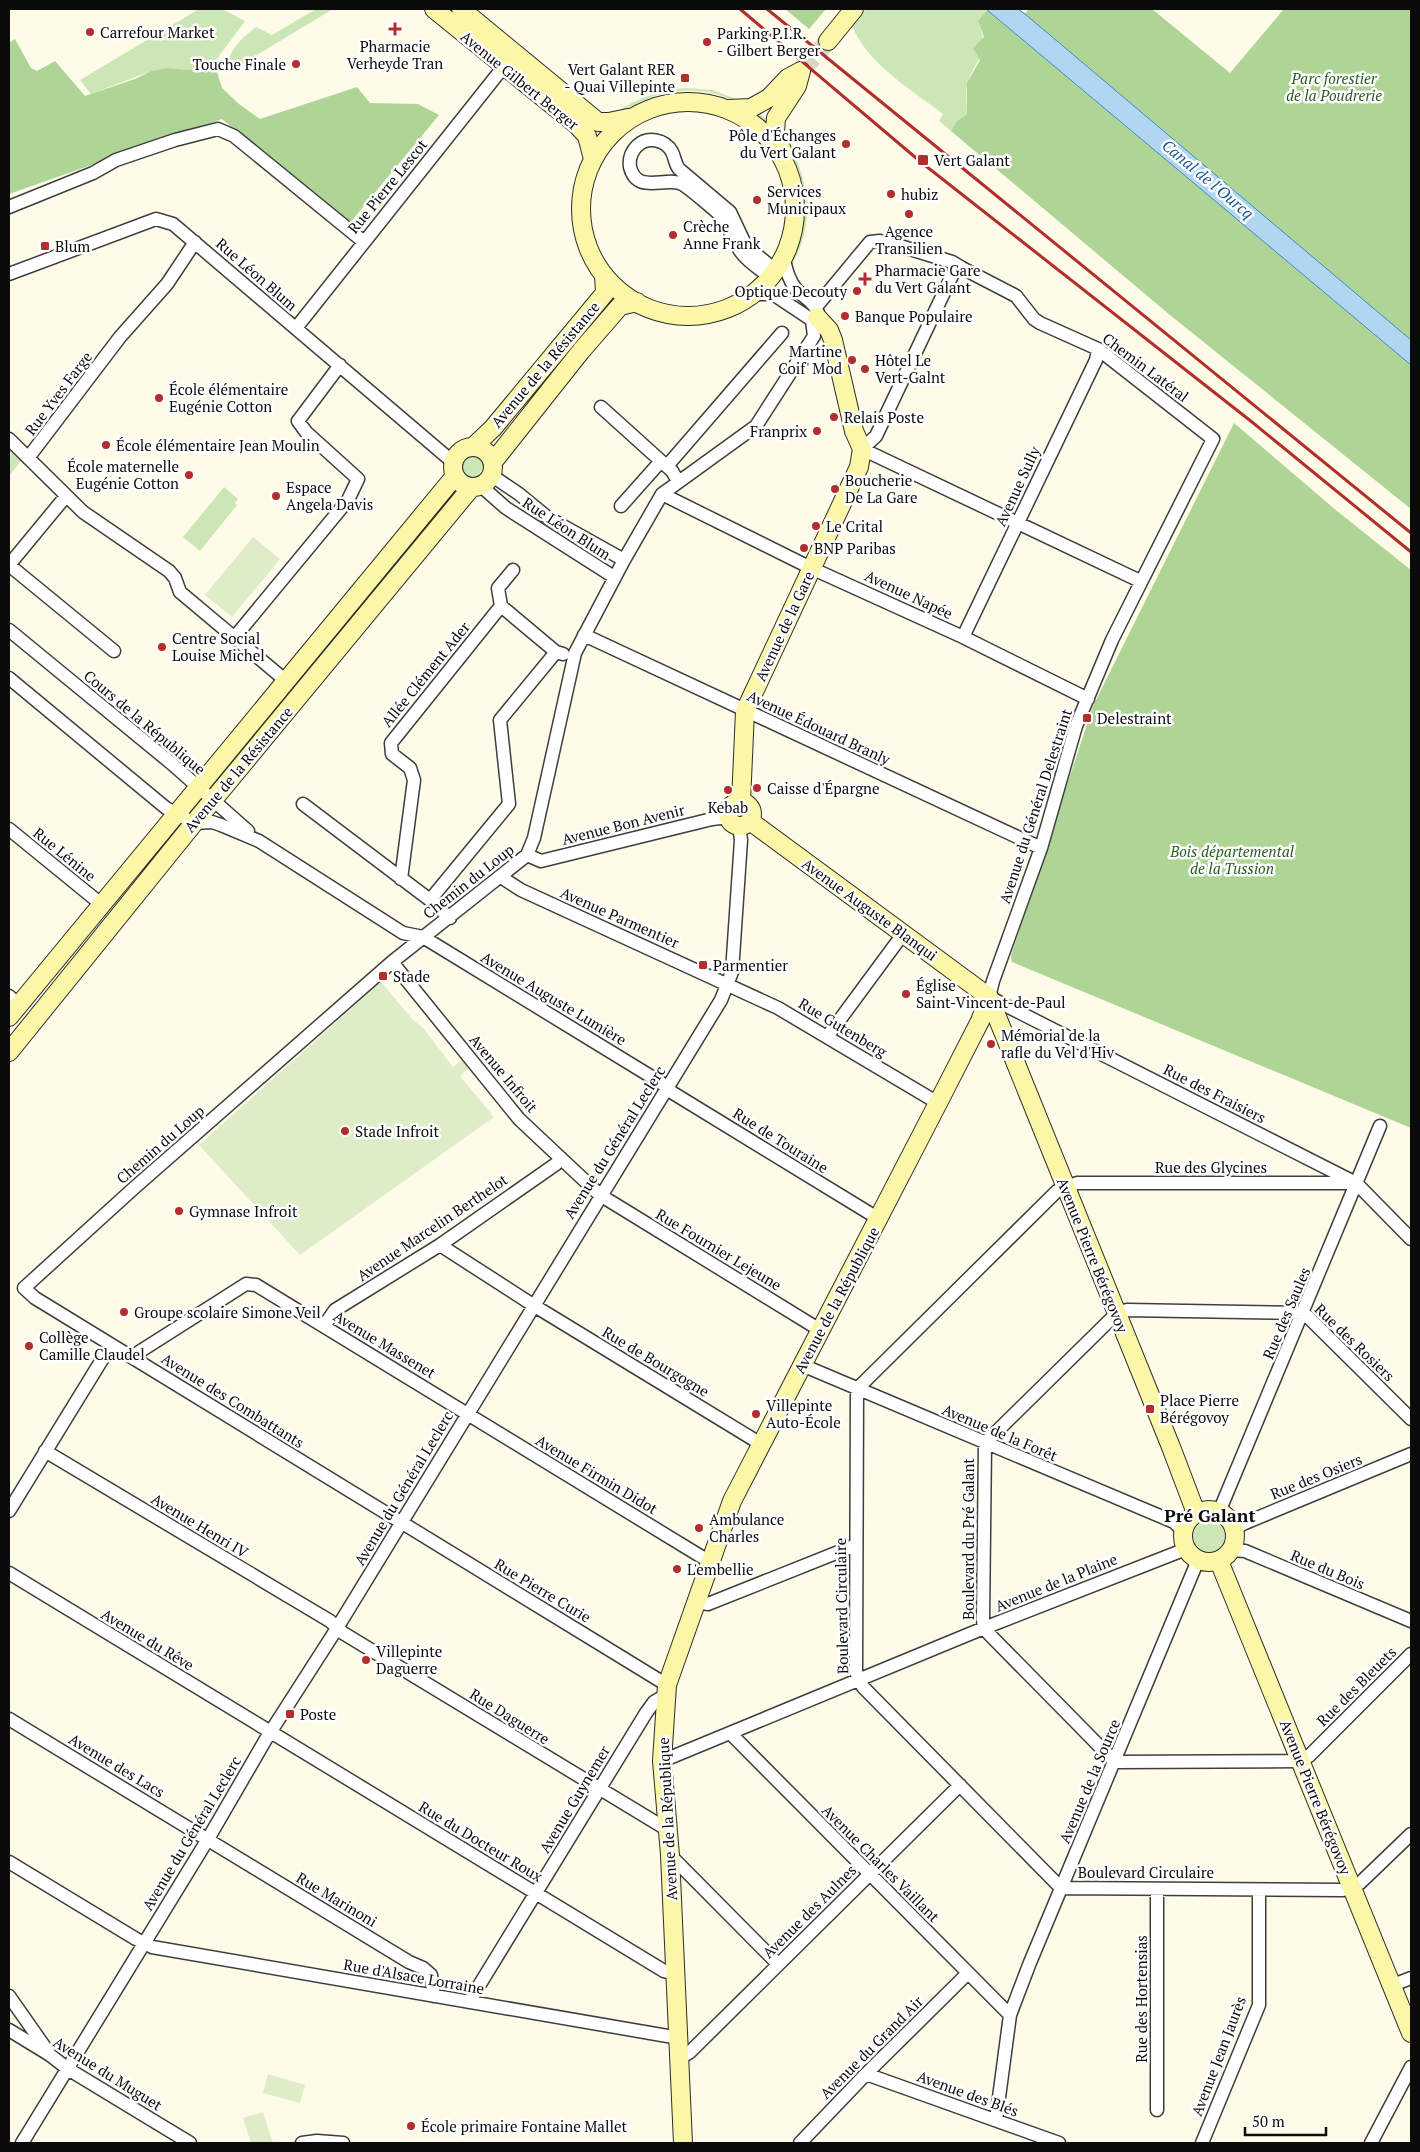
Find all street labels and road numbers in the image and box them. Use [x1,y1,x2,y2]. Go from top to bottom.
street label: Avenue Gilbert Berger [457,26,583,134]
street label: Rue Pierre Lescot [343,134,431,237]
street label: Rue Léon Blum [212,233,302,315]
street label: Avenue de la Résistance [486,297,604,431]
street label: Chemin Latéral [1099,328,1193,406]
street label: Rue Yves Farge [20,347,96,439]
street label: Avenue Sully [990,442,1044,529]
street label: Rue Léon Blum [519,492,615,564]
street label: Avenue Napée [862,565,956,623]
street label: Avenue de la Gare [750,568,818,684]
street label: Allée Clément Ader [376,617,474,731]
street label: Cours de la République [80,665,210,779]
street label: Avenue Édouard Branly [744,685,894,769]
street label: Avenue de la Résistance [179,702,297,836]
street label: Avenue du Général Delestraint [994,706,1076,906]
street label: Avenue Bon Avenir [560,799,687,849]
street label: Rue Lénine [30,823,100,885]
street label: Chemin du Loup [418,839,518,923]
street label: Avenue Auguste Blanqui [798,853,942,965]
street label: Avenue Parmentier [558,882,683,952]
street label: Avenue Auguste Lumière [478,947,630,1049]
street label: Rue Gutenberg [795,993,892,1062]
street label: Avenue Infroit [465,1030,543,1117]
street label: Rue des Fraisiers [1160,1059,1270,1127]
street label: Avenue du Général Leclerc [559,1062,669,1222]
street label: Chemin du Loup [112,1100,208,1188]
street label: Rue de Touraine [730,1103,832,1177]
street label: Rue des Glycines [1155,1157,1267,1177]
street label: Avenue Marcelin Berthelot [353,1169,512,1285]
street label: Avenue Pierre Bérégovoy [1053,1175,1133,1336]
street label: Rue Fournier Lejeune [652,1204,786,1294]
street label: Avenue de la République [789,1223,883,1377]
street label: Rue des Saules [1258,1264,1314,1362]
street label: Rue des Rosiers [1311,1299,1399,1385]
street label: Avenue Massenet [330,1306,440,1383]
street label: Rue de Bourgogne [599,1321,713,1401]
street label: Avenue des Combattants [158,1348,308,1452]
street label: Avenue de la Forêt [939,1399,1061,1465]
street label: Avenue du Général Leclerc [349,1407,457,1569]
street label: Avenue Firmin Didot [533,1430,662,1518]
street label: Rue des Osiers [1267,1449,1365,1503]
street label: Boulevard du Pré Galant [958,1458,978,1620]
street label: Avenue Henri IV [148,1488,253,1562]
street label: Boulevard Circulaire [830,1538,852,1674]
street label: Rue du Bois [1288,1544,1368,1594]
street label: Avenue de la Plaine [992,1548,1120,1616]
street label: Rue Pierre Curie [491,1553,595,1627]
street label: Avenue du Rêve [98,1603,198,1675]
street label: Rue des Bleuets [1312,1642,1400,1730]
street label: Rue Daguerre [466,1683,554,1749]
street label: Avenue de la Source [1054,1716,1124,1846]
street label: Avenue Pierre Bérégovoy [1276,1717,1356,1878]
street label: Avenue des Lacs [66,1729,168,1801]
street label: Avenue de la République [653,1737,681,1901]
street label: Avenue Guynemer [534,1741,614,1856]
street label: Avenue du Général Leclerc [137,1752,245,1914]
street label: Rue du Docteur Roux [415,1796,547,1886]
street label: Avenue Charles Vaillant [818,1800,944,1926]
street label: Avenue des Aulnes [758,1860,860,1962]
street label: Boulevard Circulaire [1078,1862,1214,1882]
street label: Rue Marinoni [293,1867,381,1931]
street label: Rue des Hortensias [1131,1935,1151,2063]
street label: Rue d'Alsace Lorraine [342,1954,486,1998]
street label: Avenue du Grand Air [815,1991,927,2103]
street label: Avenue Jean Jaurès [1186,1993,1250,2119]
street label: Avenue du Muguet [50,2032,166,2115]
street label: Avenue des Blés [915,2065,1021,2121]

